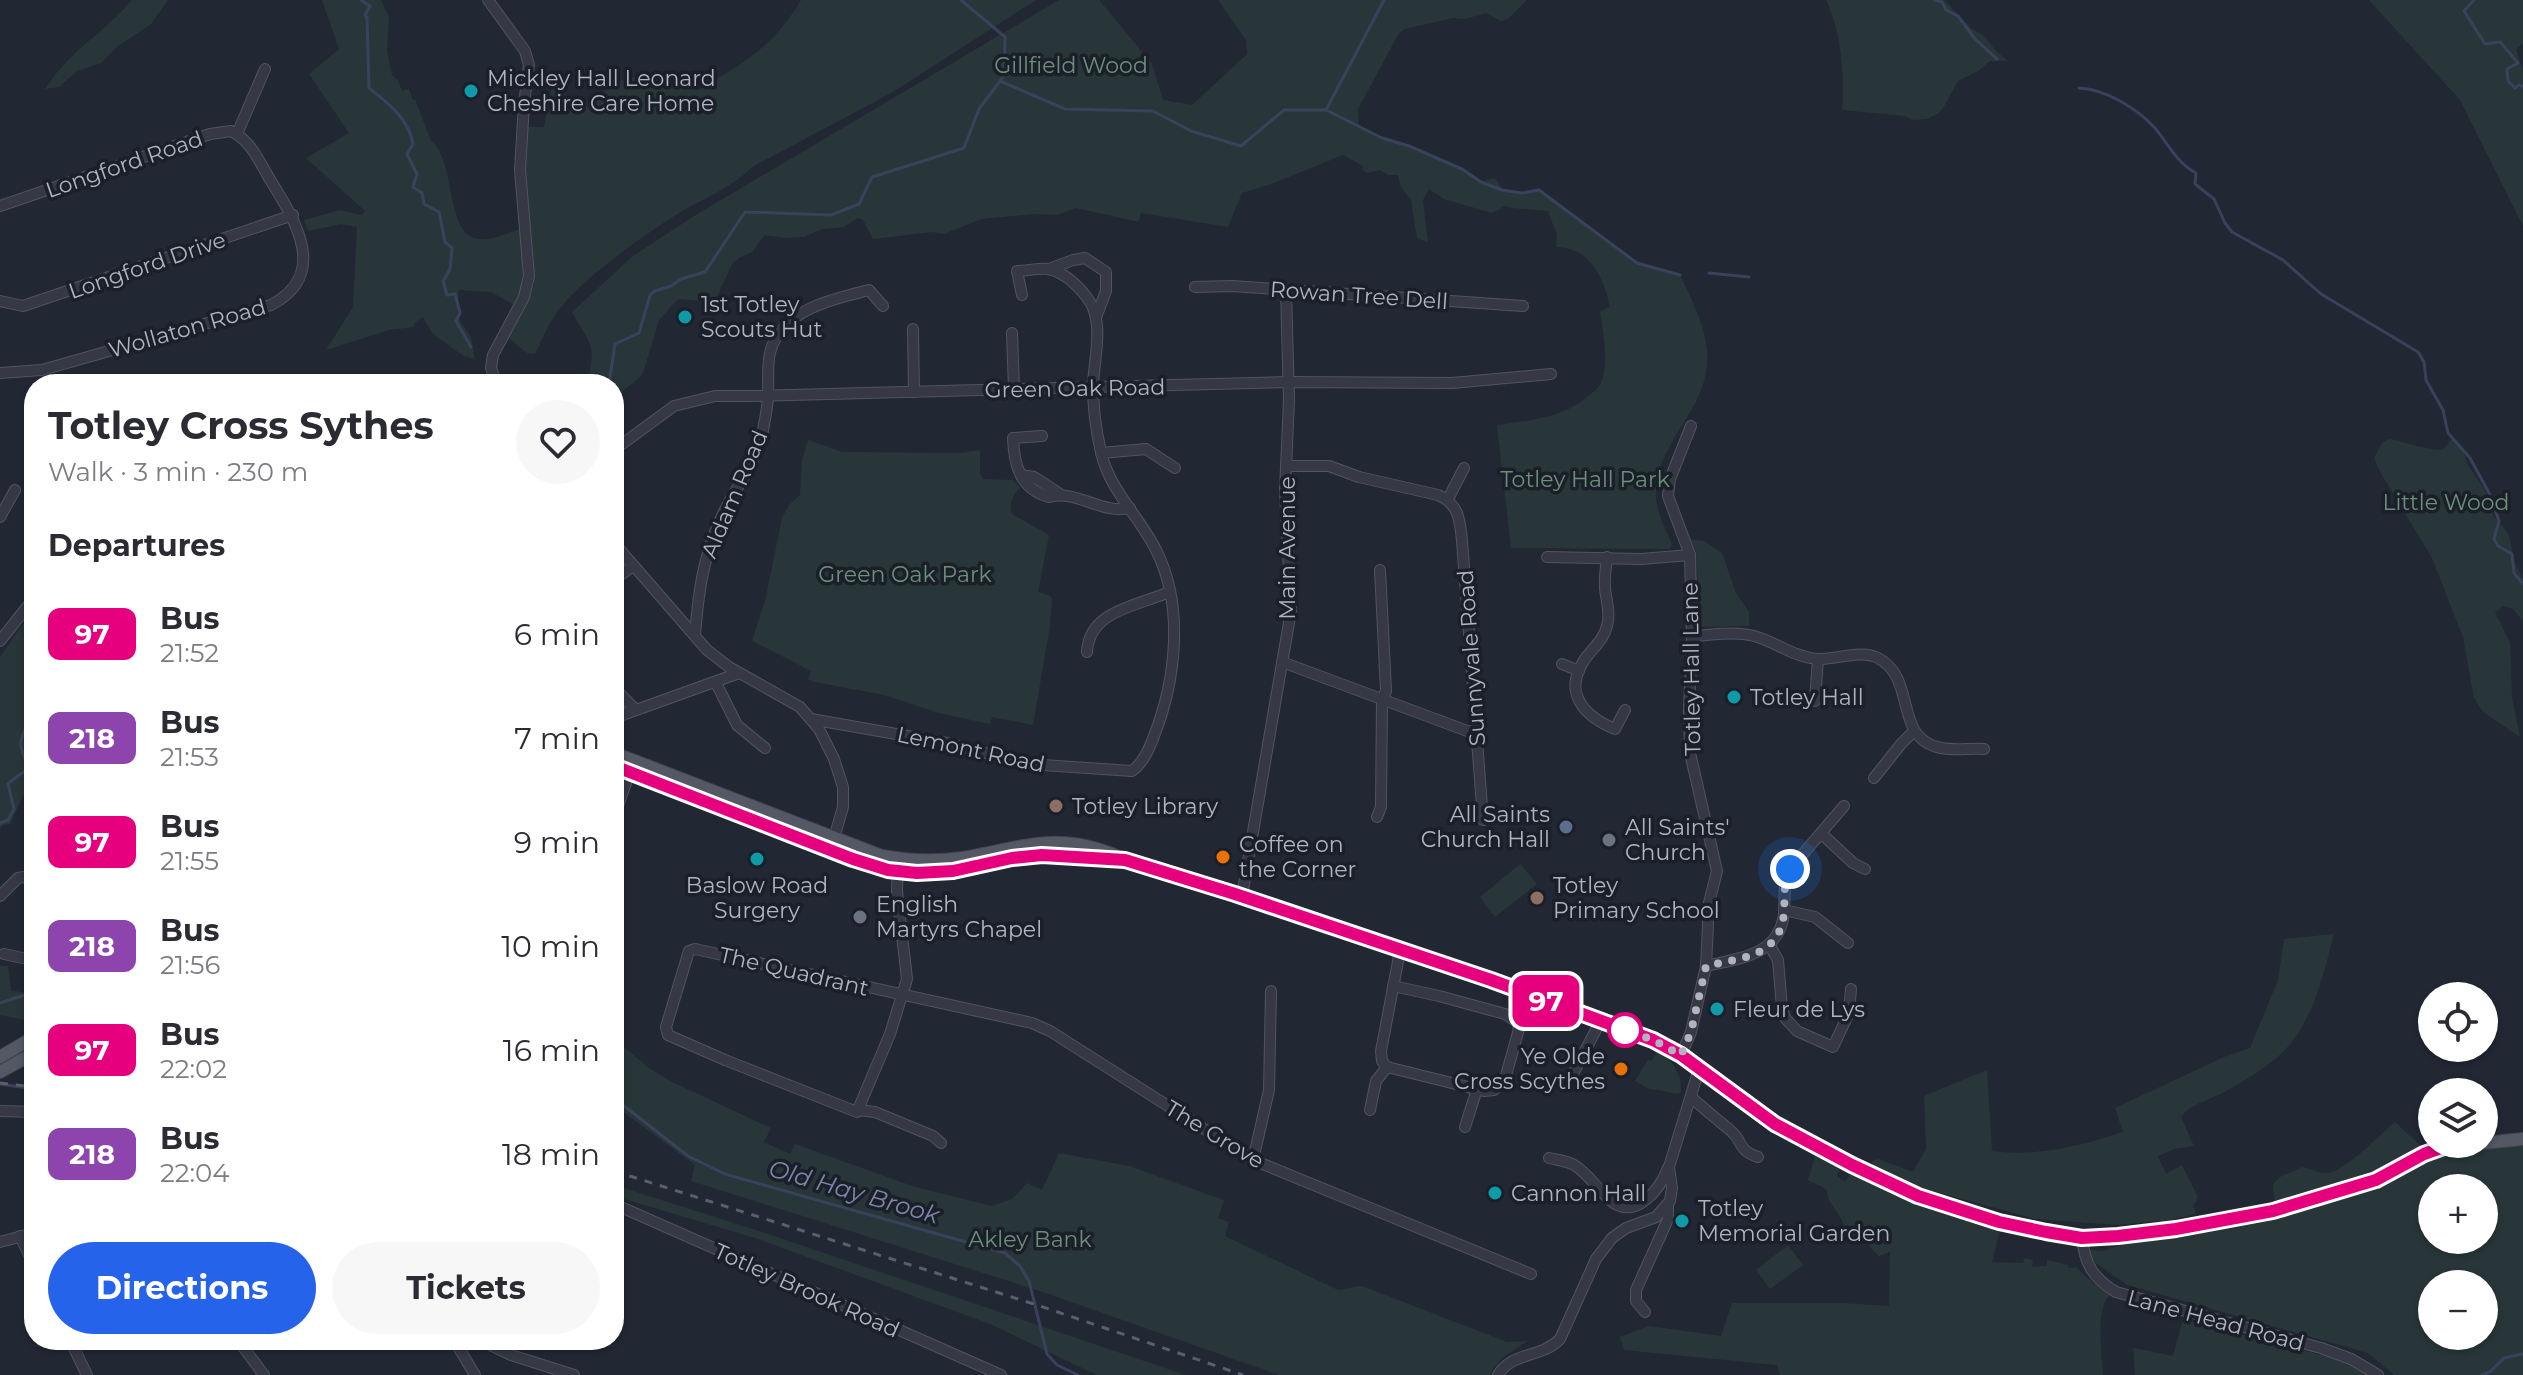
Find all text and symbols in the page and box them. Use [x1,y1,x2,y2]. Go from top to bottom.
park label: Gillfield Wood [994,52,1148,79]
place label: Mickley Hall Leonard Cheshire Care Home [487,65,716,117]
marker: Mickley Hall Leonard Cheshire Care Home [462,82,480,100]
street label: Longford Road [42,125,206,204]
street label: Longford Drive [65,226,229,305]
street label: Rowan Tree Dell [1269,276,1449,315]
place label: 1st Totley Scouts Hut [701,291,822,343]
street label: Wollaton Road [105,293,269,364]
marker: 1st Totley Scouts Hut [676,308,694,326]
street label: Green Oak Road [984,373,1166,404]
button: heart [516,400,600,484]
text: Totley Cross Sythes [48,402,434,449]
street label: Aldam Road [695,426,773,562]
text: Walk · 3 min · 230 m [48,456,308,488]
park label: Totley Hall Park [1500,466,1671,493]
street label: Main Avenue [1274,476,1301,620]
park label: Little Wood [2383,489,2509,516]
text: Departures [48,527,225,564]
park label: Green Oak Park [818,561,993,588]
street label: Sunnyvale Road [1452,569,1491,747]
street label: Totley Hall Lane [1676,582,1707,756]
text: Bus [160,600,220,637]
text: 6 min [514,616,600,653]
text: 97 [74,617,110,651]
text: 21:52 [160,637,219,669]
place label: Totley Hall [1750,684,1864,711]
marker: Totley Hall [1725,688,1743,706]
text: Bus [160,704,220,741]
text: 7 min [514,720,600,757]
text: 218 [69,721,115,755]
street label: Lemont Road [895,721,1047,778]
text: 21:53 [160,741,219,773]
place label: Totley Library [1072,793,1218,820]
marker: Totley Library [1047,797,1065,815]
place label: All Saints Church Hall [1421,801,1550,853]
text: Bus [160,808,220,845]
place label: All Saints' Church [1625,814,1730,866]
marker: All Saints Church Hall [1557,818,1575,836]
text: 9 min [514,824,600,861]
text: 97 [74,825,110,859]
place label: Coffee on the Corner [1239,831,1356,883]
marker: All Saints' Church [1600,831,1618,849]
text: 21:55 [160,845,219,877]
marker: Coffee on the Corner [1214,848,1232,866]
your location [1770,849,1810,889]
marker: Baslow Road Surgery [748,850,766,868]
place label: Baslow Road Surgery [686,872,828,924]
place label: Totley Primary School [1553,872,1720,924]
marker: Totley Primary School [1528,889,1546,907]
place label: English Martyrs Chapel [876,891,1042,943]
marker: English Martyrs Chapel [851,908,869,926]
text: Bus [160,912,220,949]
text: 10 min [501,928,600,965]
text: 218 [69,929,115,963]
street label: The Quadrant [717,941,871,1002]
text: 21:56 [160,949,220,981]
line badge: 97 [1510,975,1582,1027]
map controls [2418,982,2498,1350]
button: locate [2418,982,2498,1062]
text: 97 [1528,984,1564,1018]
place label: Fleur de Lys [1733,996,1865,1023]
marker: Fleur de Lys [1708,1000,1726,1018]
unlabelled marker [1608,1013,1642,1047]
text: Bus [160,1016,220,1053]
text: 16 min [503,1032,600,1069]
text: 97 [74,1033,110,1067]
place label: Ye Olde Cross Scythes [1454,1043,1605,1095]
text: 22:02 [160,1053,227,1085]
marker: Ye Olde Cross Scythes [1612,1060,1630,1078]
button: layers [2418,1078,2498,1158]
street label: The Grove [1160,1094,1269,1174]
text: Bus [160,1120,220,1157]
text: 18 min [502,1136,600,1173]
text: 218 [69,1137,115,1171]
water label: Old Hay Brook [766,1153,944,1230]
text: 22:04 [160,1157,229,1189]
button: + [2418,1174,2498,1254]
place label: Cannon Hall [1511,1180,1646,1207]
marker: Cannon Hall [1486,1184,1504,1202]
place label: Totley Memorial Garden [1698,1195,1890,1247]
marker: Totley Memorial Garden [1673,1212,1691,1230]
park label: Akley Bank [968,1226,1092,1253]
street label: Totley Brook Road [710,1237,904,1343]
button: Directions [48,1242,316,1334]
button: Tickets [332,1242,600,1334]
button: − [2418,1270,2498,1350]
street label: Lane Head Road [2125,1284,2307,1357]

